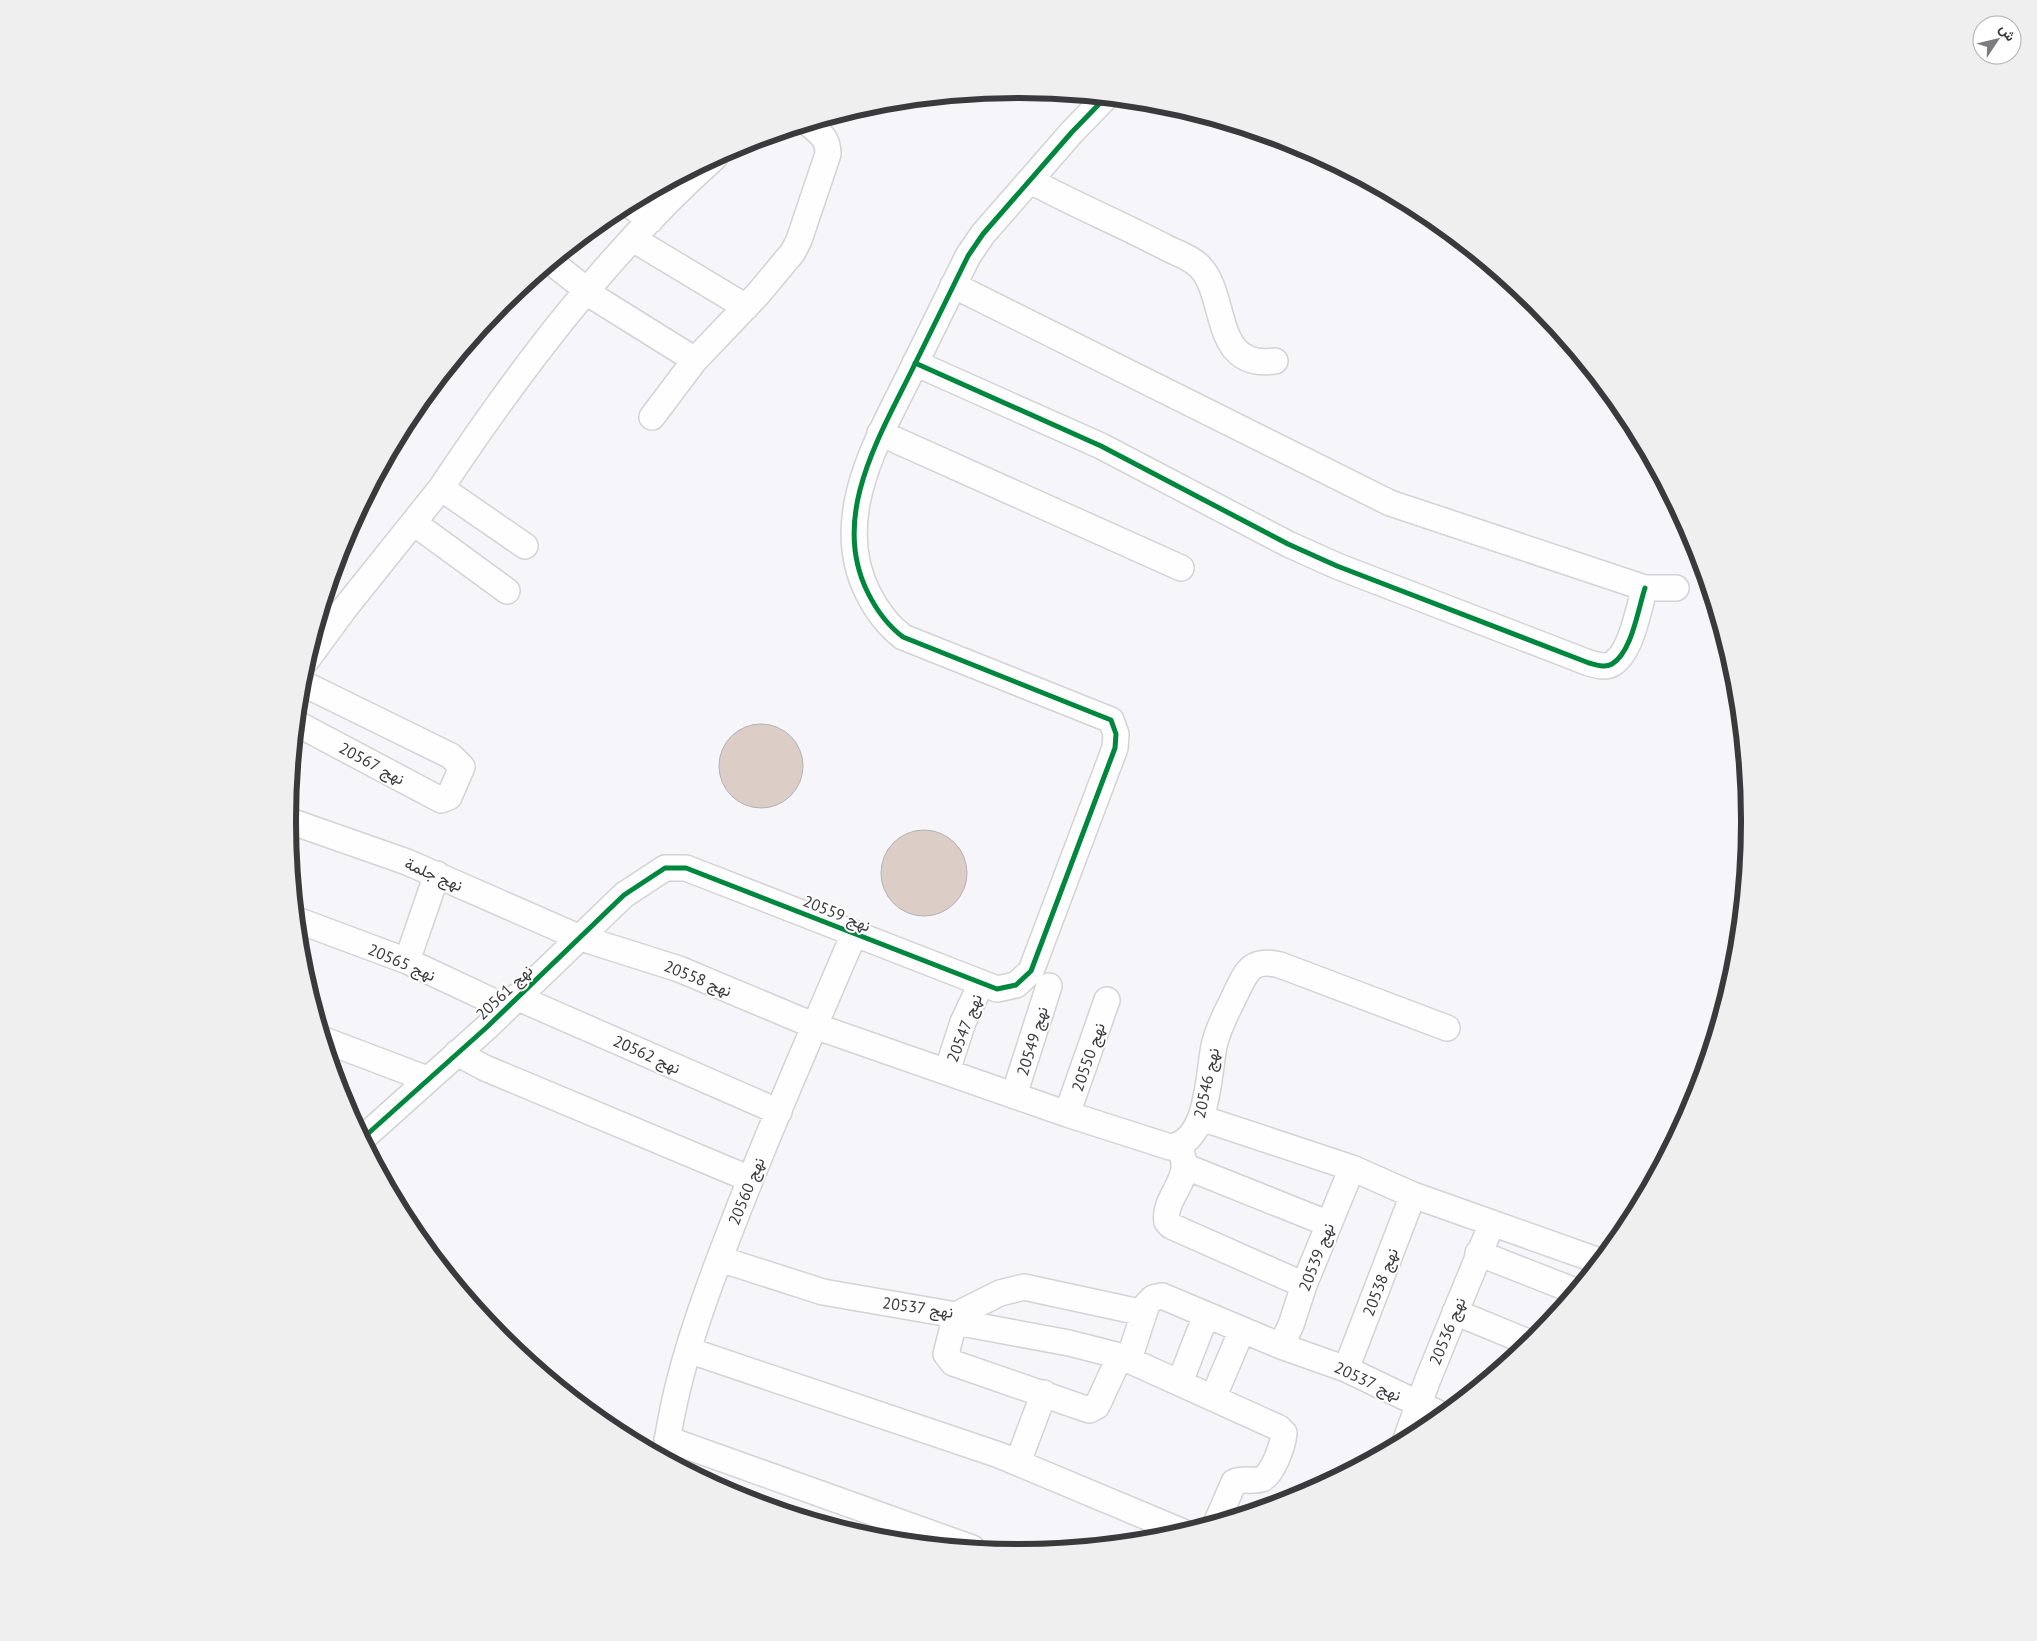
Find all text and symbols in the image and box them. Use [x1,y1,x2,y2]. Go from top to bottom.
north arrow [1972,15,2022,65]
text: ش [1995,20,2020,45]
street label: نهج 20567 [335,737,408,790]
street label: نهج جلمة [401,853,466,897]
street label: نهج 20559 [799,890,874,938]
street label: نهج 20565 [364,939,439,987]
street label: نهج 20558 [660,955,735,1003]
street label: نهج 20561 [471,960,538,1025]
street label: نهج 20547 [942,991,988,1066]
street label: نهج 20549 [1012,1004,1054,1079]
street label: نهج 20550 [1067,1020,1111,1095]
street label: نهج 20562 [609,1030,684,1079]
street label: نهج 20546 [1189,1046,1225,1120]
street label: نهج 20560 [723,1154,771,1229]
street label: نهج 20539 [1294,1220,1340,1295]
street label: نهج 20538 [1358,1245,1404,1320]
street label: نهج 20537 [881,1292,955,1324]
street label: نهج 20536 [1424,1294,1472,1369]
street label: نهج 20537 [1331,1357,1405,1407]

